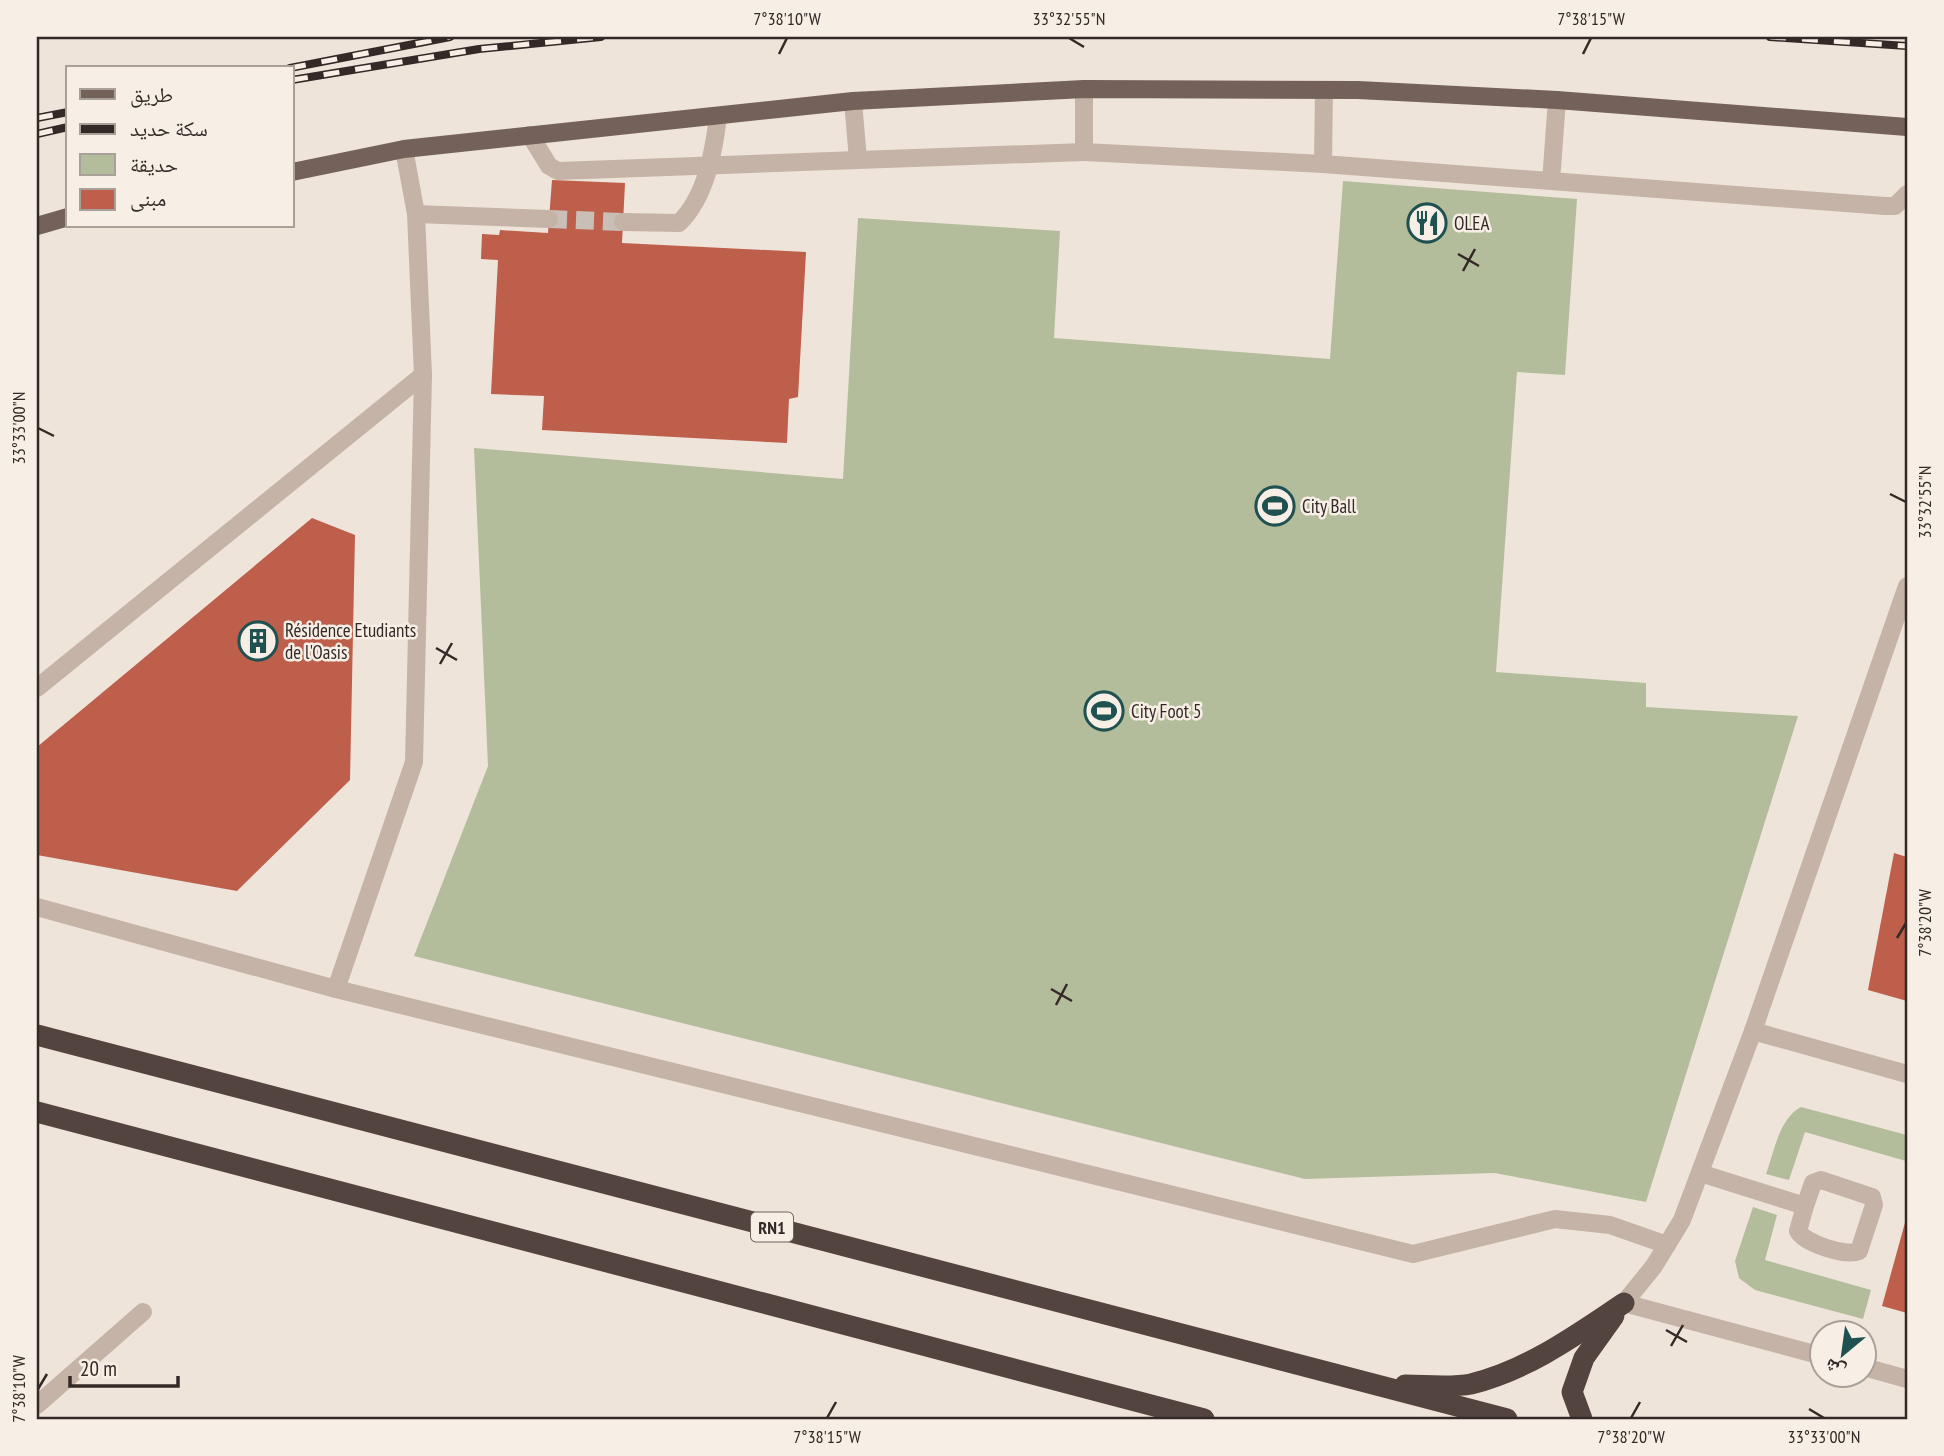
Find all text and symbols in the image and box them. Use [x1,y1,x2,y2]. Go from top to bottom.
text: 7°38'10"W [753,7,821,30]
text: 33°32'55"N [1033,7,1105,30]
text: 7°38'15"W [1557,7,1625,30]
legend [66,66,294,228]
text: طريق [130,81,173,108]
text: سكة حديد [130,115,208,142]
text: حديقة [130,151,178,178]
text: مبنى [130,185,166,212]
restaurant icon: OLEA [1406,202,1448,244]
place label: OLEA [1454,211,1489,235]
text: 33°33'00"N [7,392,30,464]
text: 33°32'55"N [1913,466,1936,538]
sports icon: City Ball [1254,485,1296,527]
place label: City Ball [1302,494,1357,518]
place label: Résidence Etudiants de l'Oasis [285,618,416,664]
building icon: Résidence Etudiants de l'Oasis [237,620,279,662]
sports icon: City Foot 5 [1083,690,1125,732]
place label: City Foot 5 [1131,699,1202,723]
text: 7°38'20"W [1913,889,1936,957]
road number: RN1 [751,1212,793,1242]
north arrow [1808,1320,1878,1390]
scale bar [70,1344,178,1388]
text: ش [1820,1353,1849,1384]
text: 7°38'10"W [7,1355,30,1423]
text: 20 m [80,1355,117,1382]
text: 7°38'15"W [793,1425,861,1448]
text: 7°38'20"W [1597,1425,1665,1448]
text: 33°33'00"N [1788,1425,1860,1448]

